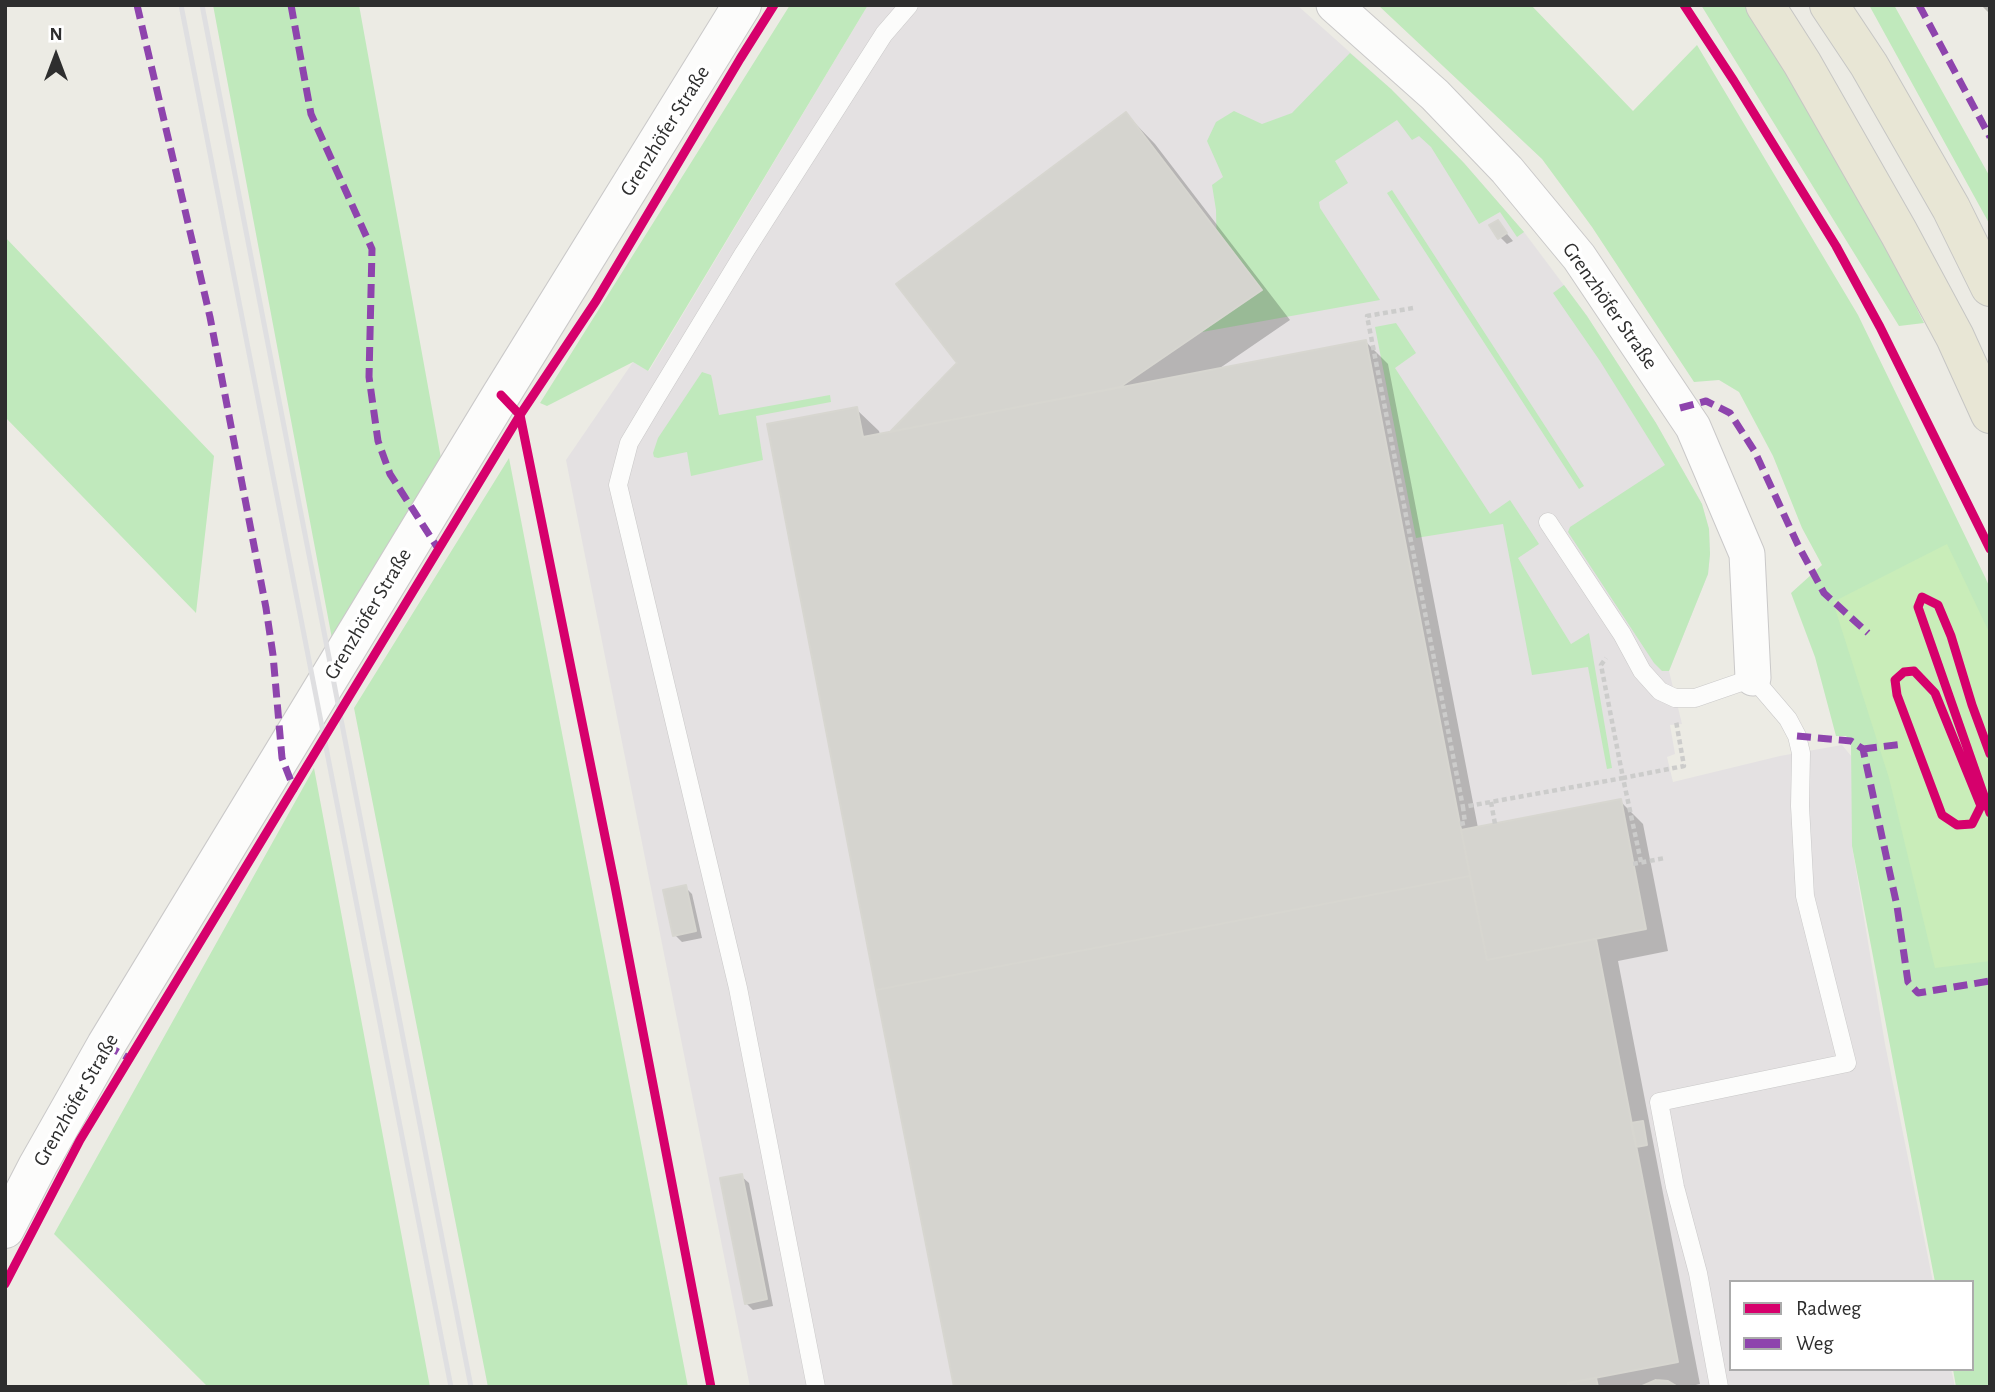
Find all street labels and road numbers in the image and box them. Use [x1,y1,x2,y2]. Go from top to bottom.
street label: Grenzhöfer Straße [615,61,715,201]
street label: Grenzhöfer Straße [1557,238,1663,374]
street label: Grenzhöfer Straße [319,544,417,684]
street label: Grenzhöfer Straße [28,1029,124,1171]

